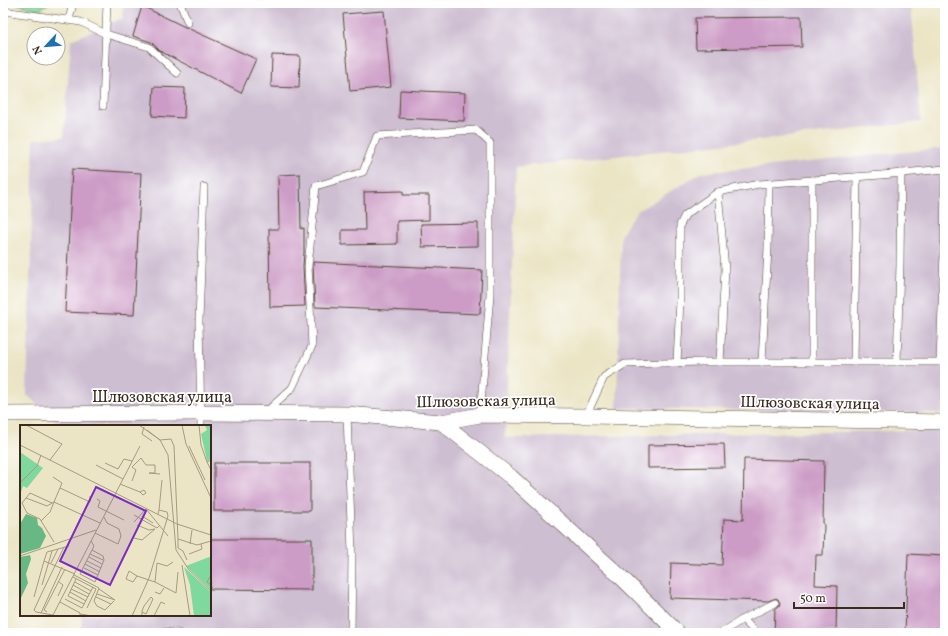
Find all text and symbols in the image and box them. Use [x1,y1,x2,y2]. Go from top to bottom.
north arrow [26,26,66,66]
text: N [30,43,47,57]
street label: Шлюзовская улица [92,387,232,409]
street label: Шлюзовская улица [416,390,556,414]
street label: Шлюзовская улица [740,392,880,416]
inset map [20,425,211,616]
scale bar [794,584,904,610]
text: 50 m [800,591,826,607]

